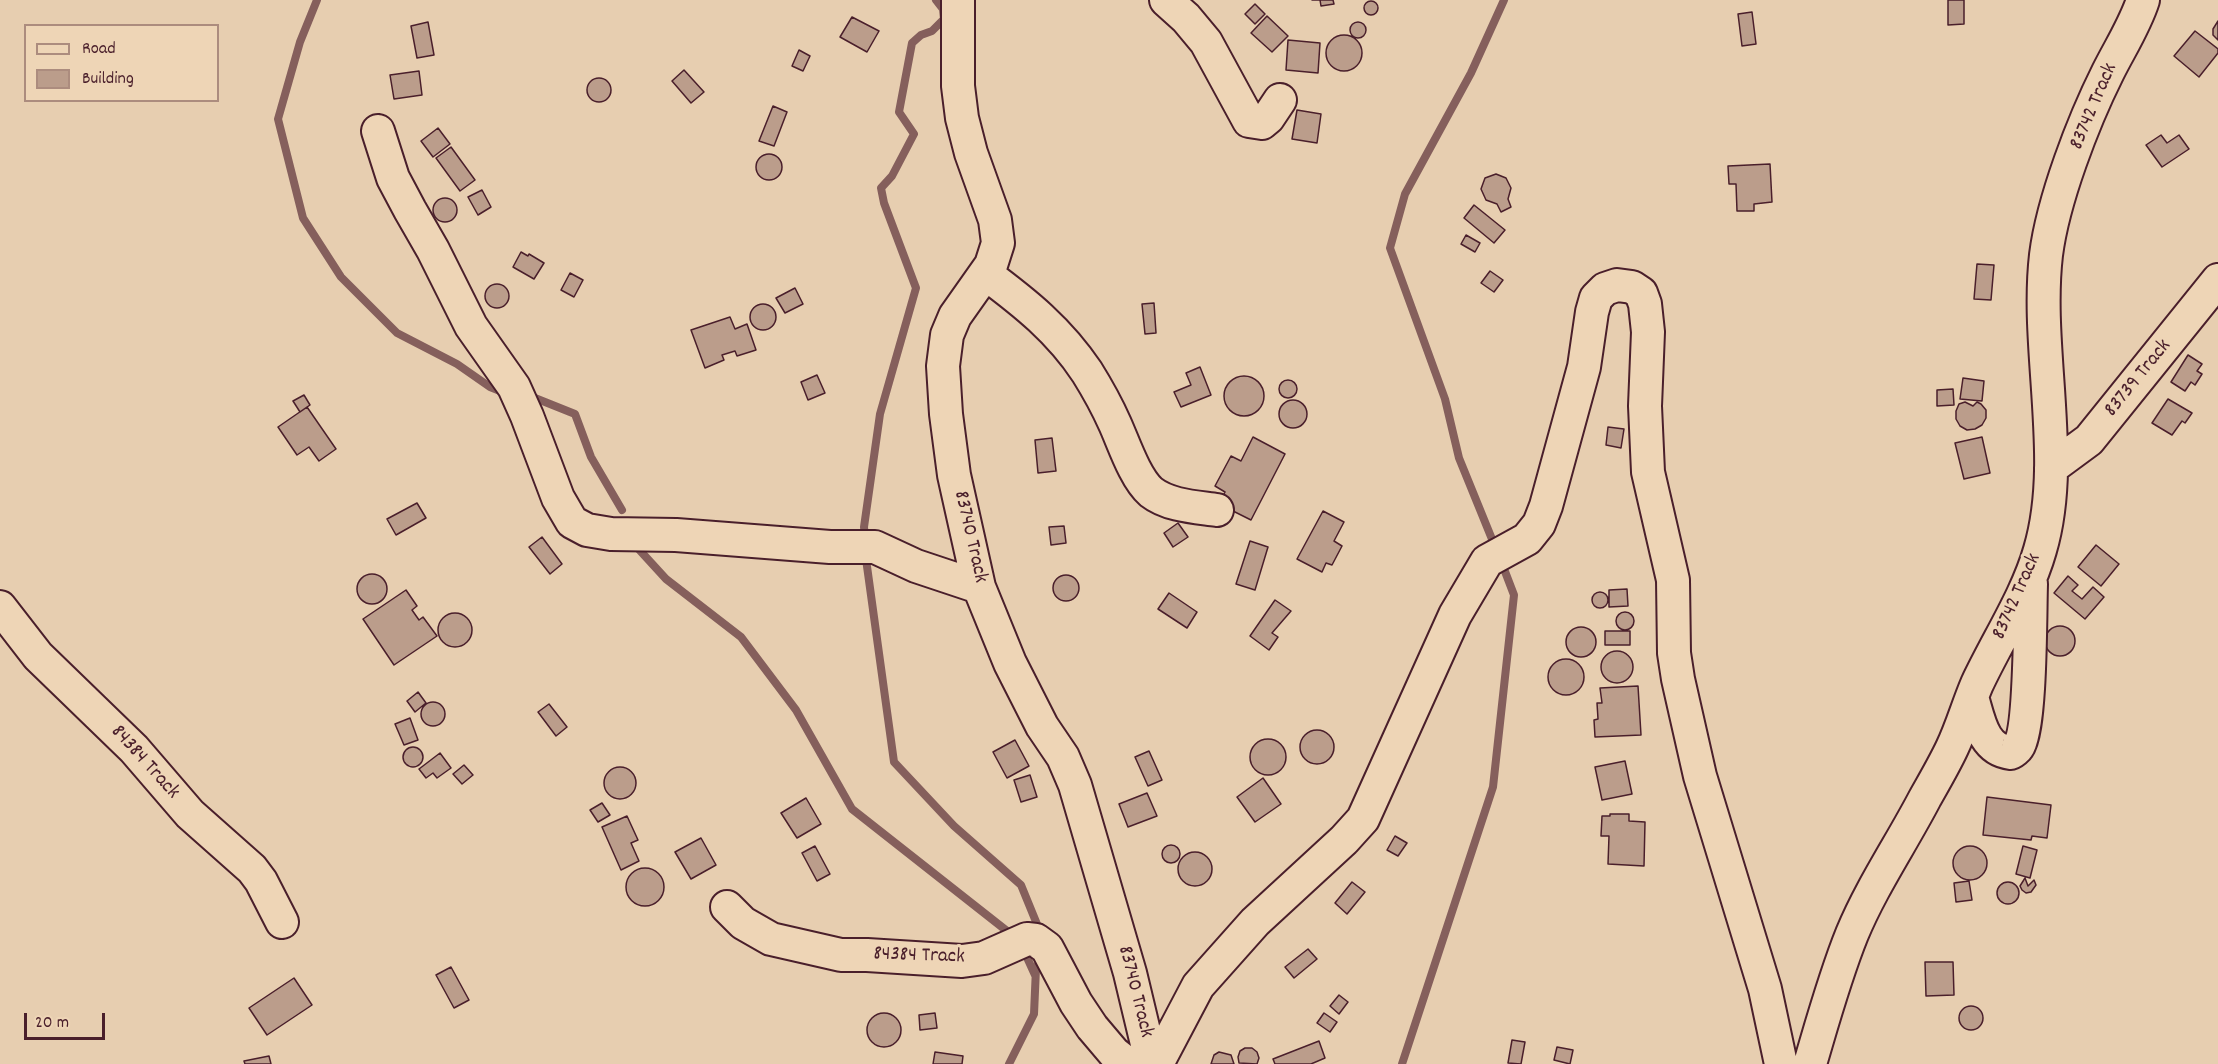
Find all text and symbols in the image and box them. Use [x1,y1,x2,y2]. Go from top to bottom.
legend [24,24,219,102]
text: Road [82,37,116,62]
street label: 83742 Track [2066,60,2124,154]
text: Building [82,67,134,92]
street label: 83739 Track [2100,335,2178,423]
street label: 83740 Track [946,488,992,586]
street label: 83742 Track [1988,550,2048,644]
street label: 84384 Track [104,721,184,805]
street label: 84384 Track [873,943,965,971]
street label: 83740 Track [1110,943,1158,1041]
scale bar [27,1001,108,1039]
text: 20 m [35,1011,69,1036]

